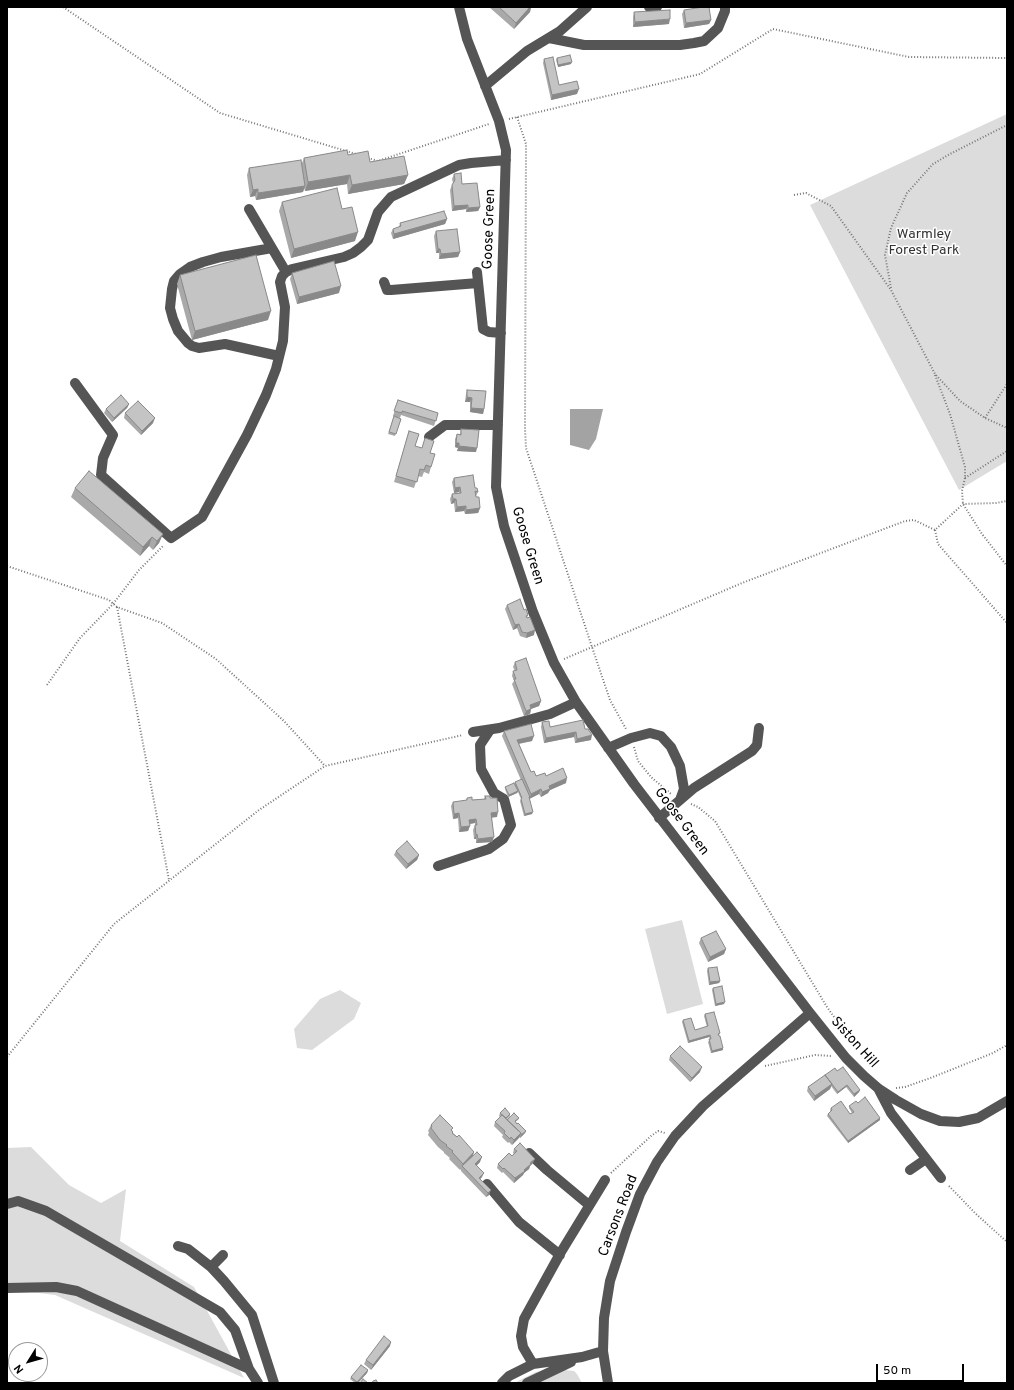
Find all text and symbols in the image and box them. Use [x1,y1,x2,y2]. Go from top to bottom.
street label: Goose Green [480,188,500,270]
park label: Warmley Forest Park [889,227,959,260]
street label: Goose Green [507,505,547,587]
street label: Goose Green [650,785,712,859]
street label: Siston Hill [827,1014,881,1072]
street label: Carsons Road [596,1173,642,1259]
north arrow [8,1342,48,1382]
scale bar [878,1356,966,1382]
text: N [11,1361,27,1376]
text: 50 m [883,1363,911,1379]

